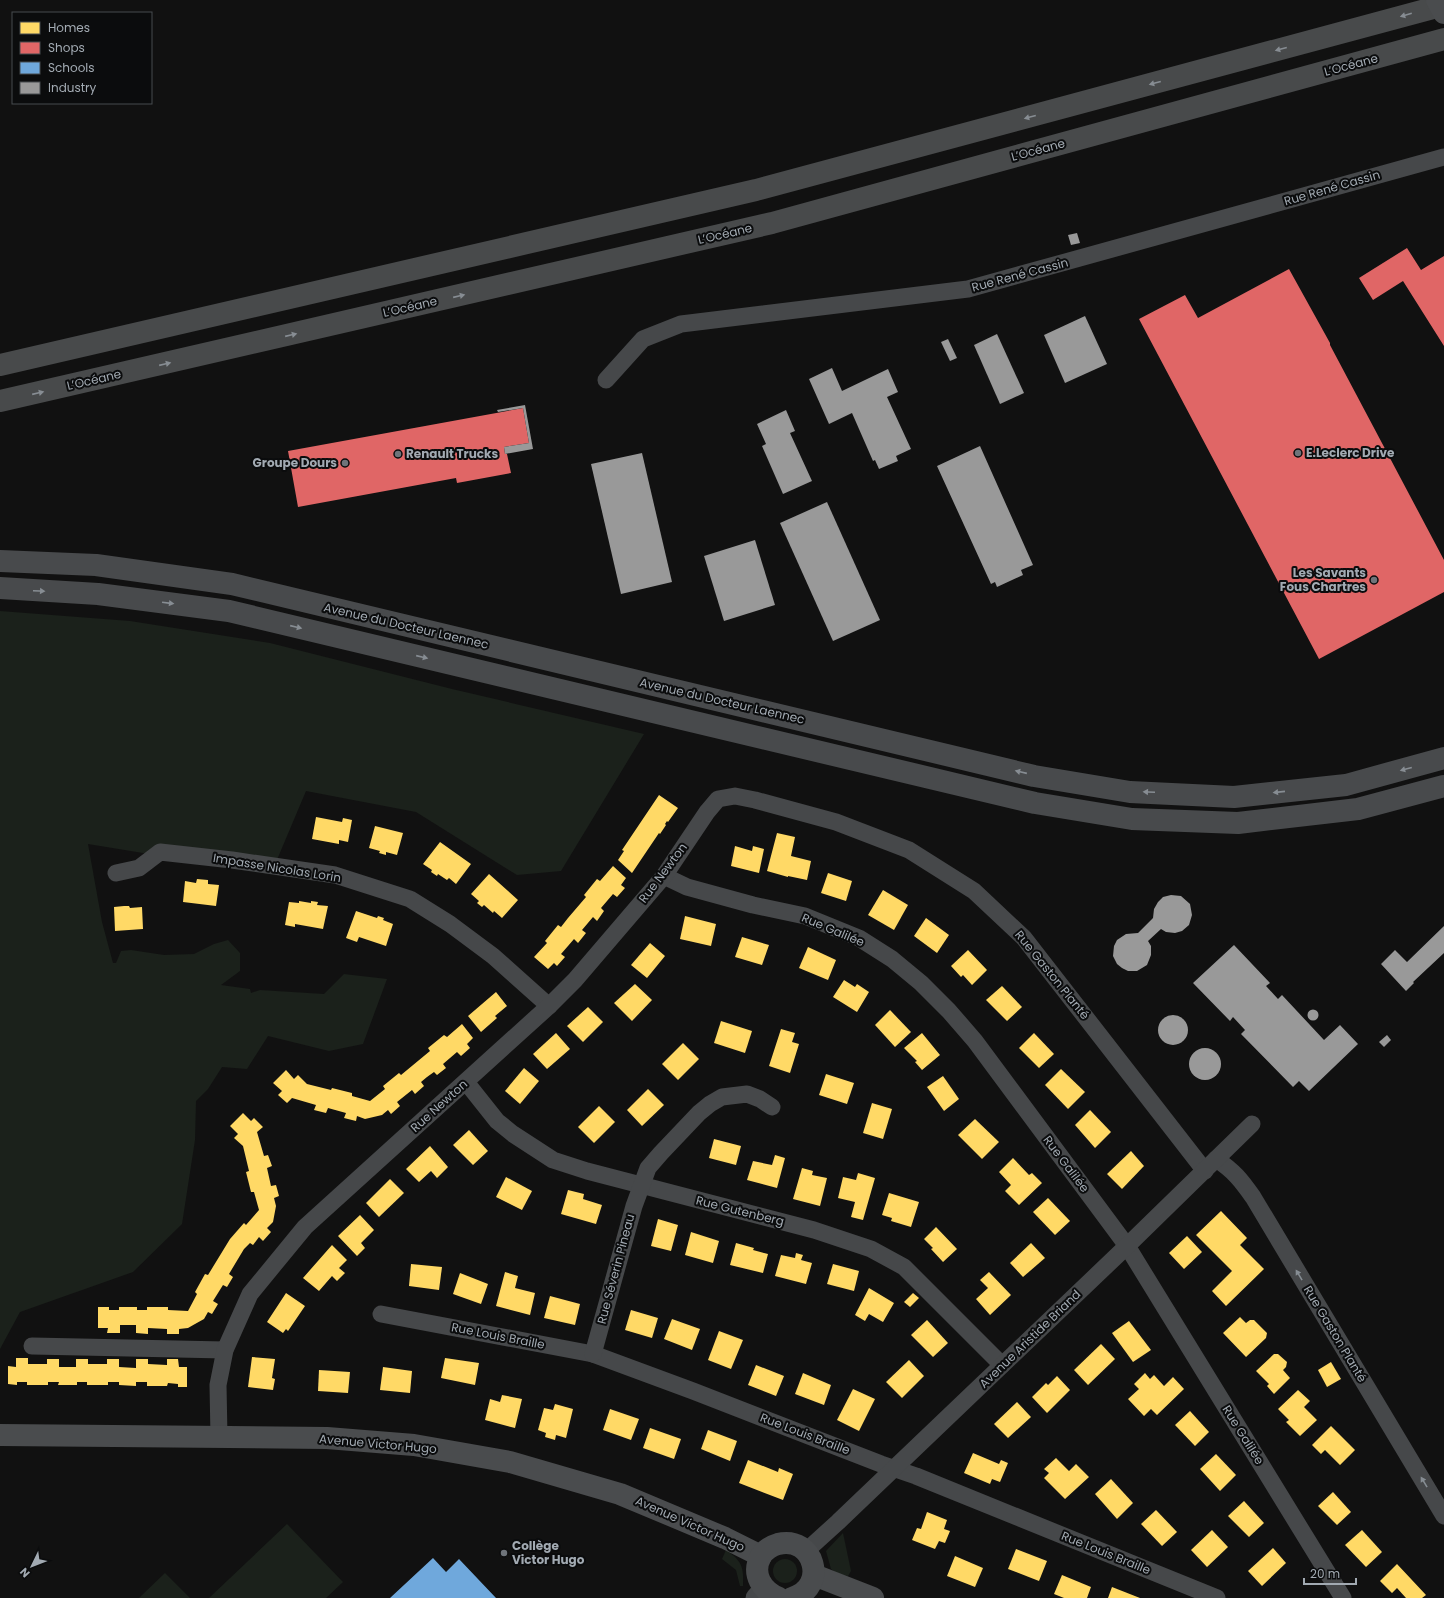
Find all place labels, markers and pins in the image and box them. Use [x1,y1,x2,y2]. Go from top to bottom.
place label: E.Leclerc Drive [1306,444,1395,461]
place label: Renault Trucks [406,445,498,462]
marker: E.Leclerc Drive [1293,448,1303,458]
marker: Renault Trucks [393,449,403,459]
place label: Groupe Dours [253,454,337,471]
marker: Groupe Dours [340,458,350,468]
place label: Les Savants Fous Chartres [1280,564,1366,595]
marker: Les Savants Fous Chartres [1369,575,1379,585]
place label: Collège Victor Hugo [512,1537,585,1568]
marker: Collège Victor Hugo [499,1548,509,1558]

